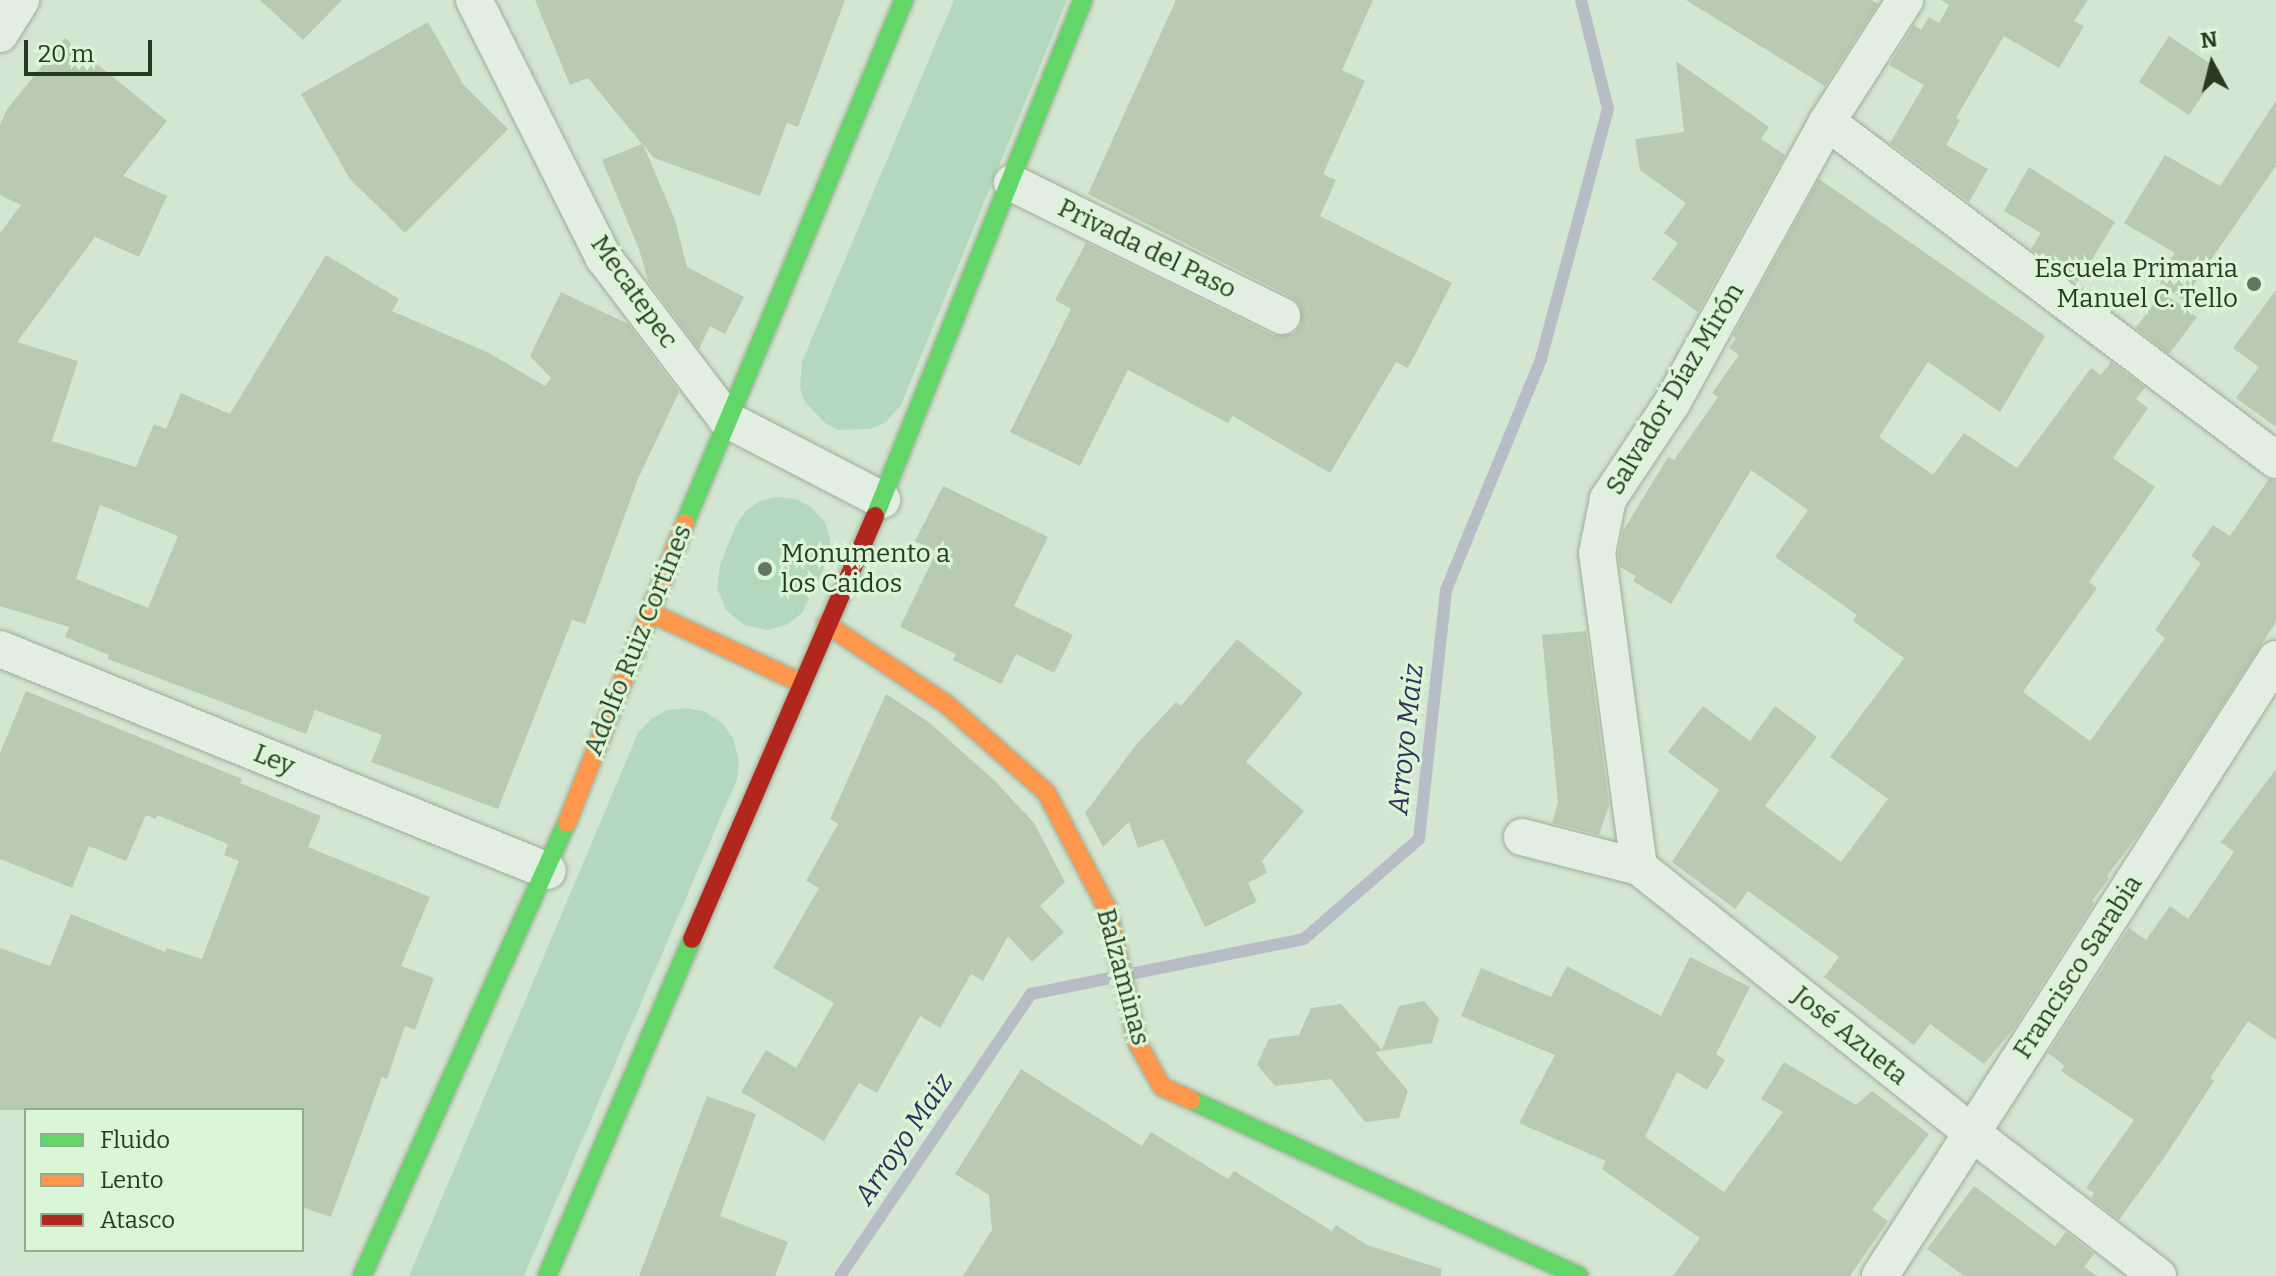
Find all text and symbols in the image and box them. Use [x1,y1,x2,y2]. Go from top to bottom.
scale bar [28,24,156,74]
north arrow [2172,24,2252,104]
text: N [2199,25,2219,54]
text: 20 m [38,40,94,68]
street label: Privada del Paso [1053,192,1241,306]
street label: Mecatepec [584,230,684,354]
place label: Escuela Primaria Manuel C. Tello [2034,253,2238,314]
marker: Escuela Primaria Manuel C. Tello [2245,275,2263,293]
street label: Salvador Díaz Mirón [1599,277,1751,501]
street label: Adolfo Ruiz Cortines [578,520,698,760]
place label: Monumento a los Caidos [781,538,950,600]
marker: Monumento a los Caidos [756,560,774,578]
water label: Arroyo Maiz [1381,662,1431,816]
street label: Ley [249,738,299,782]
street label: Francisco Sarabia [2007,869,2149,1065]
street label: Balzaminas [1090,905,1156,1049]
street label: José Azueta [1786,980,1914,1092]
water label: Arroyo Maiz [848,1067,960,1211]
legend [24,1108,304,1252]
text: Fluido [100,1126,170,1154]
text: Lento [100,1166,163,1194]
text: Atasco [100,1206,175,1234]

